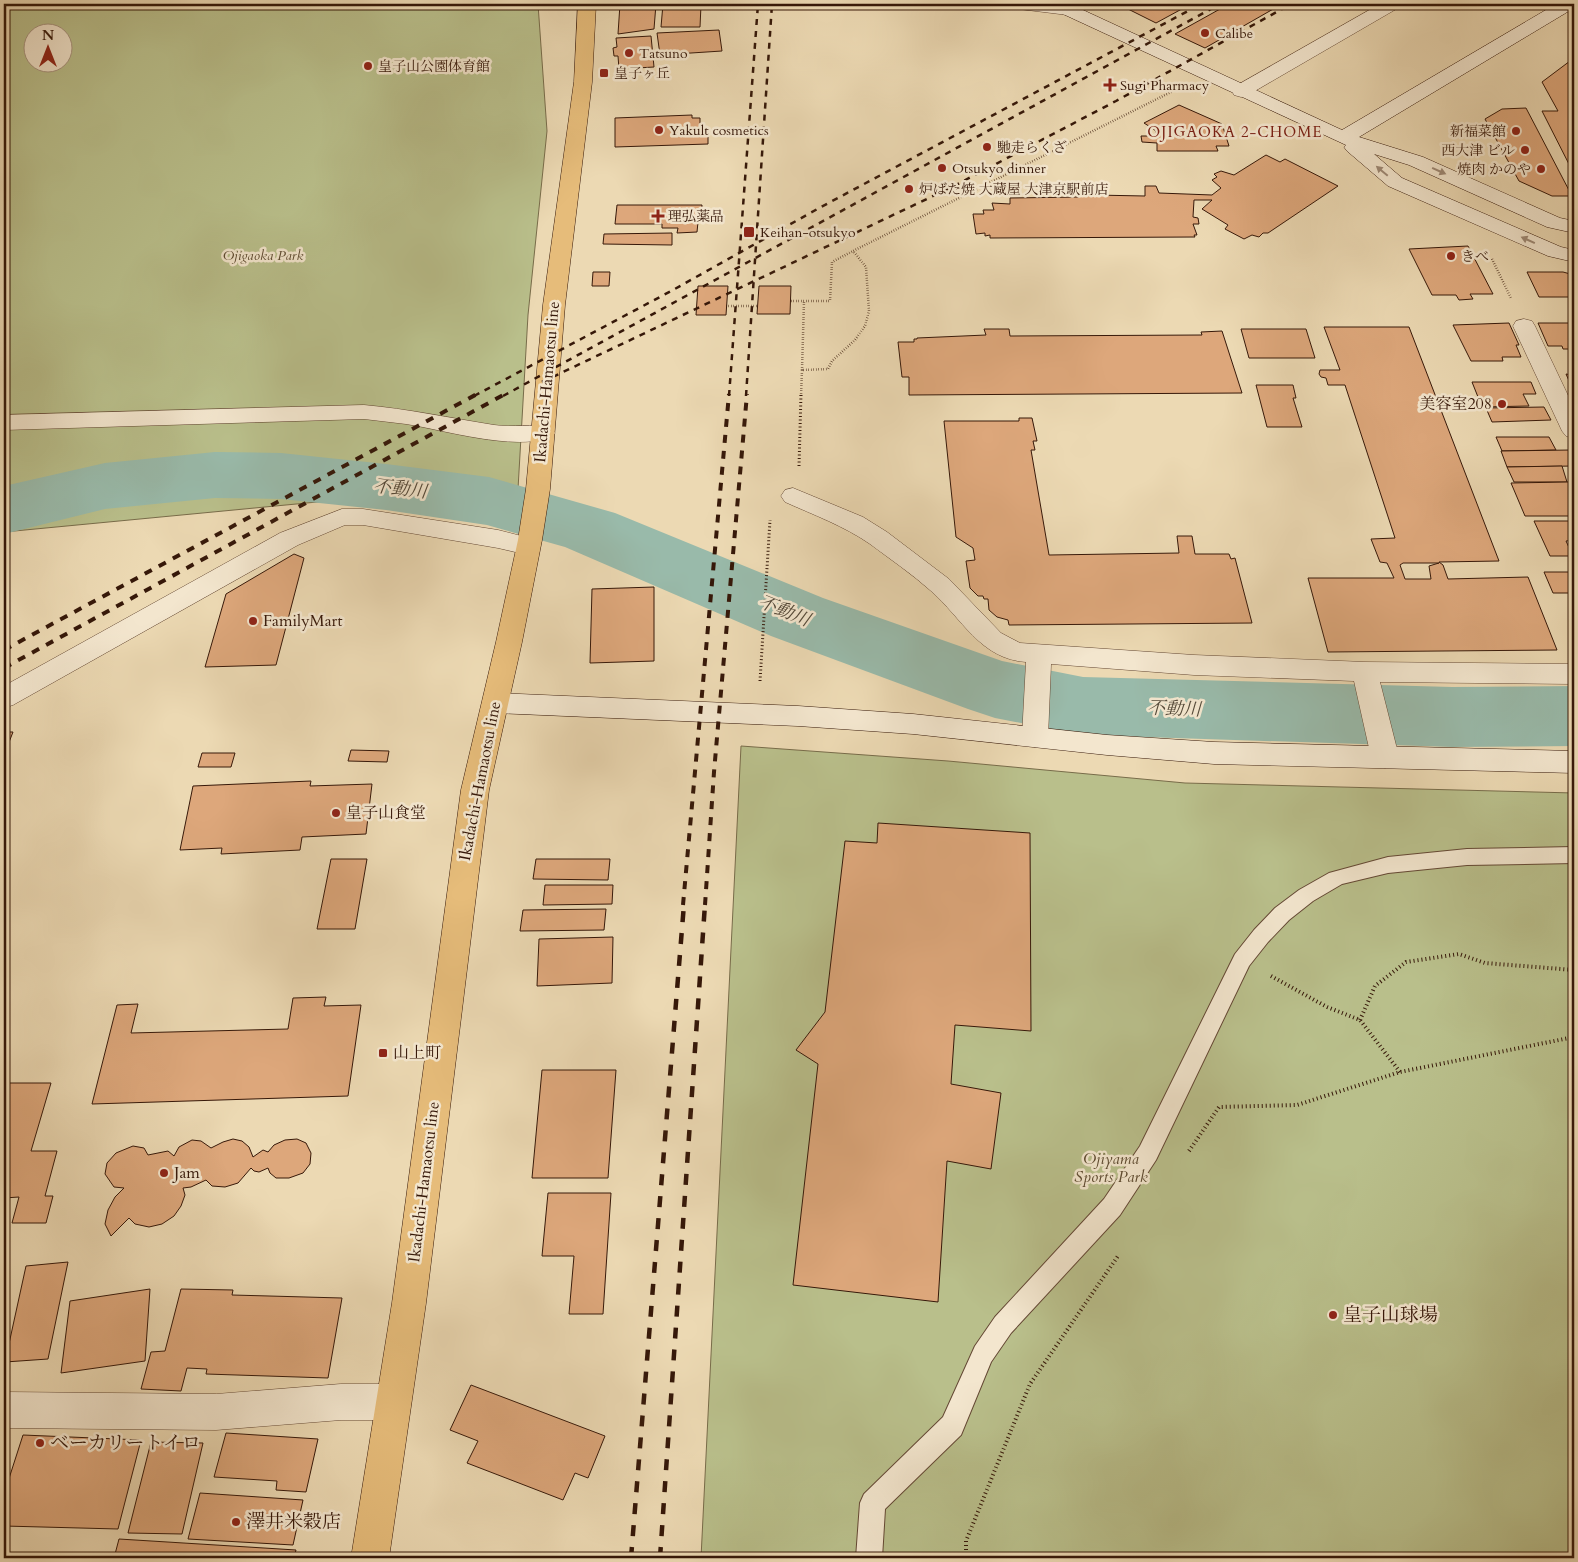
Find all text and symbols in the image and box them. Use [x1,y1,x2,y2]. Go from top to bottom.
north arrow [22,22,72,72]
place label: Calibe [1215,24,1253,43]
text: N [42,26,54,45]
marker: Calibe [1199,27,1211,39]
place label: Tatsuno [639,44,688,63]
marker: Tatsuno [623,47,635,59]
place label: 皇子山公園体育館 [378,57,490,76]
marker: 皇子山公園体育館 [362,60,374,72]
place label: 皇子ヶ丘 [614,64,670,83]
marker: 皇子ヶ丘 [598,67,610,79]
place label: Sugi Pharmacy [1120,76,1210,95]
marker: Sugi Pharmacy [1104,79,1116,91]
place label: Yakult cosmetics [669,121,769,140]
district label: OJIGAOKA 2-CHOME [1147,122,1323,142]
place label: 新福菜館 [1450,122,1506,141]
marker: Yakult cosmetics [653,124,665,136]
marker: 新福菜館 [1510,125,1522,137]
place label: 馳走らくざ [997,138,1067,157]
marker: 馳走らくざ [981,141,993,153]
place label: 西大津 ビル [1441,141,1515,160]
marker: 西大津 ビル [1519,144,1531,156]
place label: Otsukyo dinner [952,159,1047,178]
place label: 焼肉 かのや [1457,160,1531,179]
marker: Otsukyo dinner [936,162,948,174]
marker: 焼肉 かのや [1535,163,1547,175]
one-way arrow [1376,165,1389,176]
one-way arrow [1432,168,1446,176]
place label: 炉ばた焼 大蔵屋 大津京駅前店 [919,180,1109,199]
marker: 炉ばた焼 大蔵屋 大津京駅前店 [903,183,915,195]
place label: 理弘薬品 [668,207,724,226]
marker: 理弘薬品 [652,210,664,222]
place label: Keihan-otsukyo [760,223,856,242]
marker: Keihan-otsukyo [742,225,756,239]
one-way arrow [1521,236,1535,244]
park label: Ojigaoka Park [223,246,303,265]
place label: きべ [1461,247,1489,266]
marker: きべ [1445,250,1457,262]
street label: Ikadachi-Hamaotsu line [529,300,565,464]
place label: 美容室208 [1419,393,1492,415]
marker: 美容室208 [1496,398,1508,410]
water label: 不動川 [372,473,430,505]
water label: 不動川 [754,589,816,633]
place label: FamilyMart [263,610,342,632]
marker: FamilyMart [247,615,259,627]
water label: 不動川 [1147,696,1203,723]
street label: Ikadachi-Hamaotsu line [454,699,506,863]
place label: 皇子山食堂 [346,802,426,824]
marker: 皇子山食堂 [330,807,342,819]
place label: 山上町 [393,1042,441,1064]
marker: 山上町 [377,1047,389,1059]
street label: Ikadachi-Hamaotsu line [403,1100,445,1264]
park label: Ojiyama Sports Park [1074,1148,1148,1188]
place label: Jam [172,1162,200,1184]
marker: Jam [158,1167,170,1179]
place label: 皇子山球場 [1343,1302,1438,1328]
marker: 皇子山球場 [1327,1309,1339,1321]
place label: ベーカリートイロ [50,1430,201,1456]
marker: ベーカリートイロ [34,1437,46,1449]
place label: 澤井米穀店 [246,1509,341,1535]
marker: 澤井米穀店 [230,1516,242,1528]

